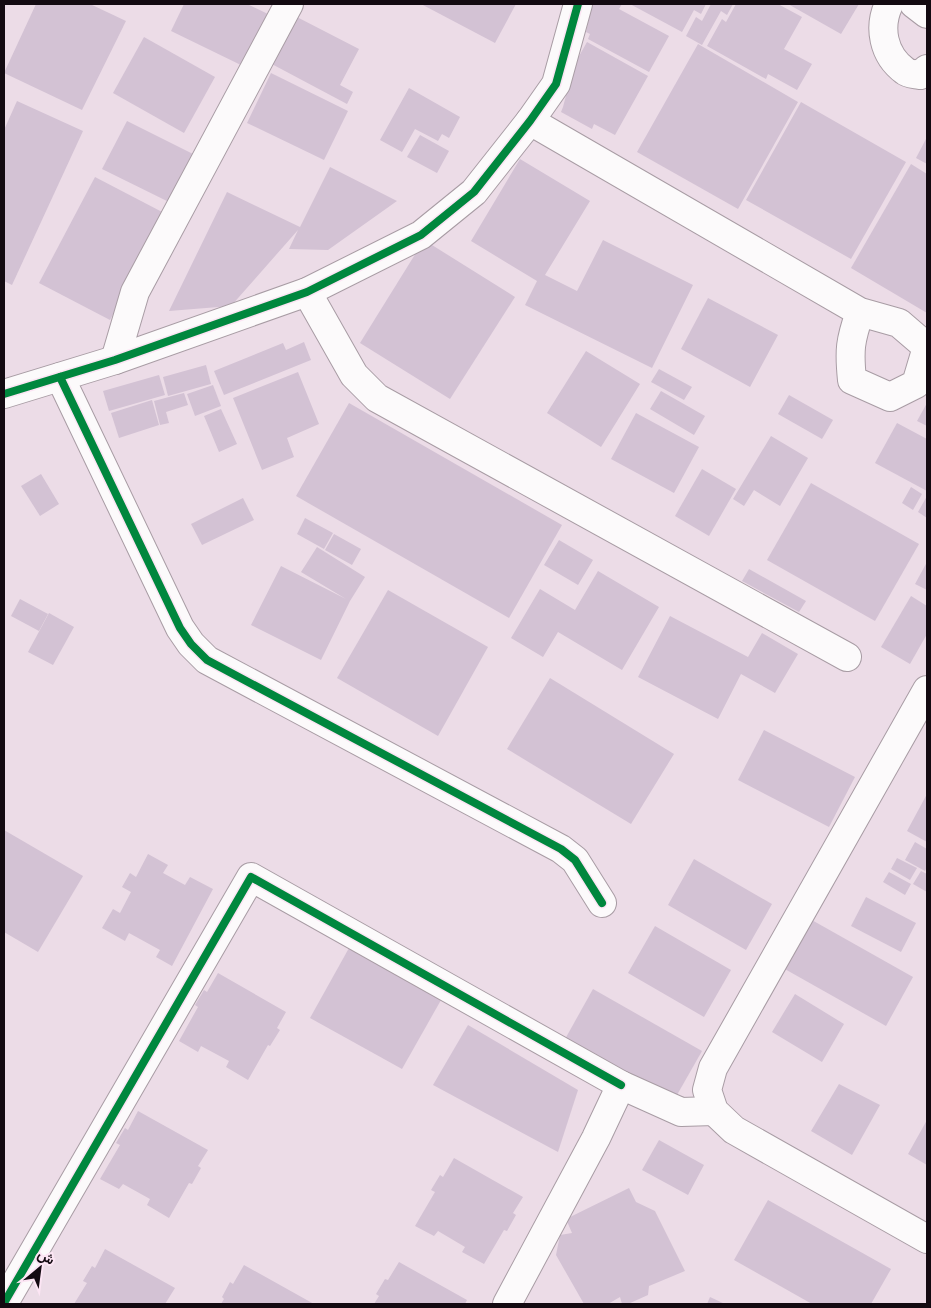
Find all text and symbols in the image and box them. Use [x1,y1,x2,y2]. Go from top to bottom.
north arrow [15,1243,65,1293]
text: ش [35,1246,58,1269]

